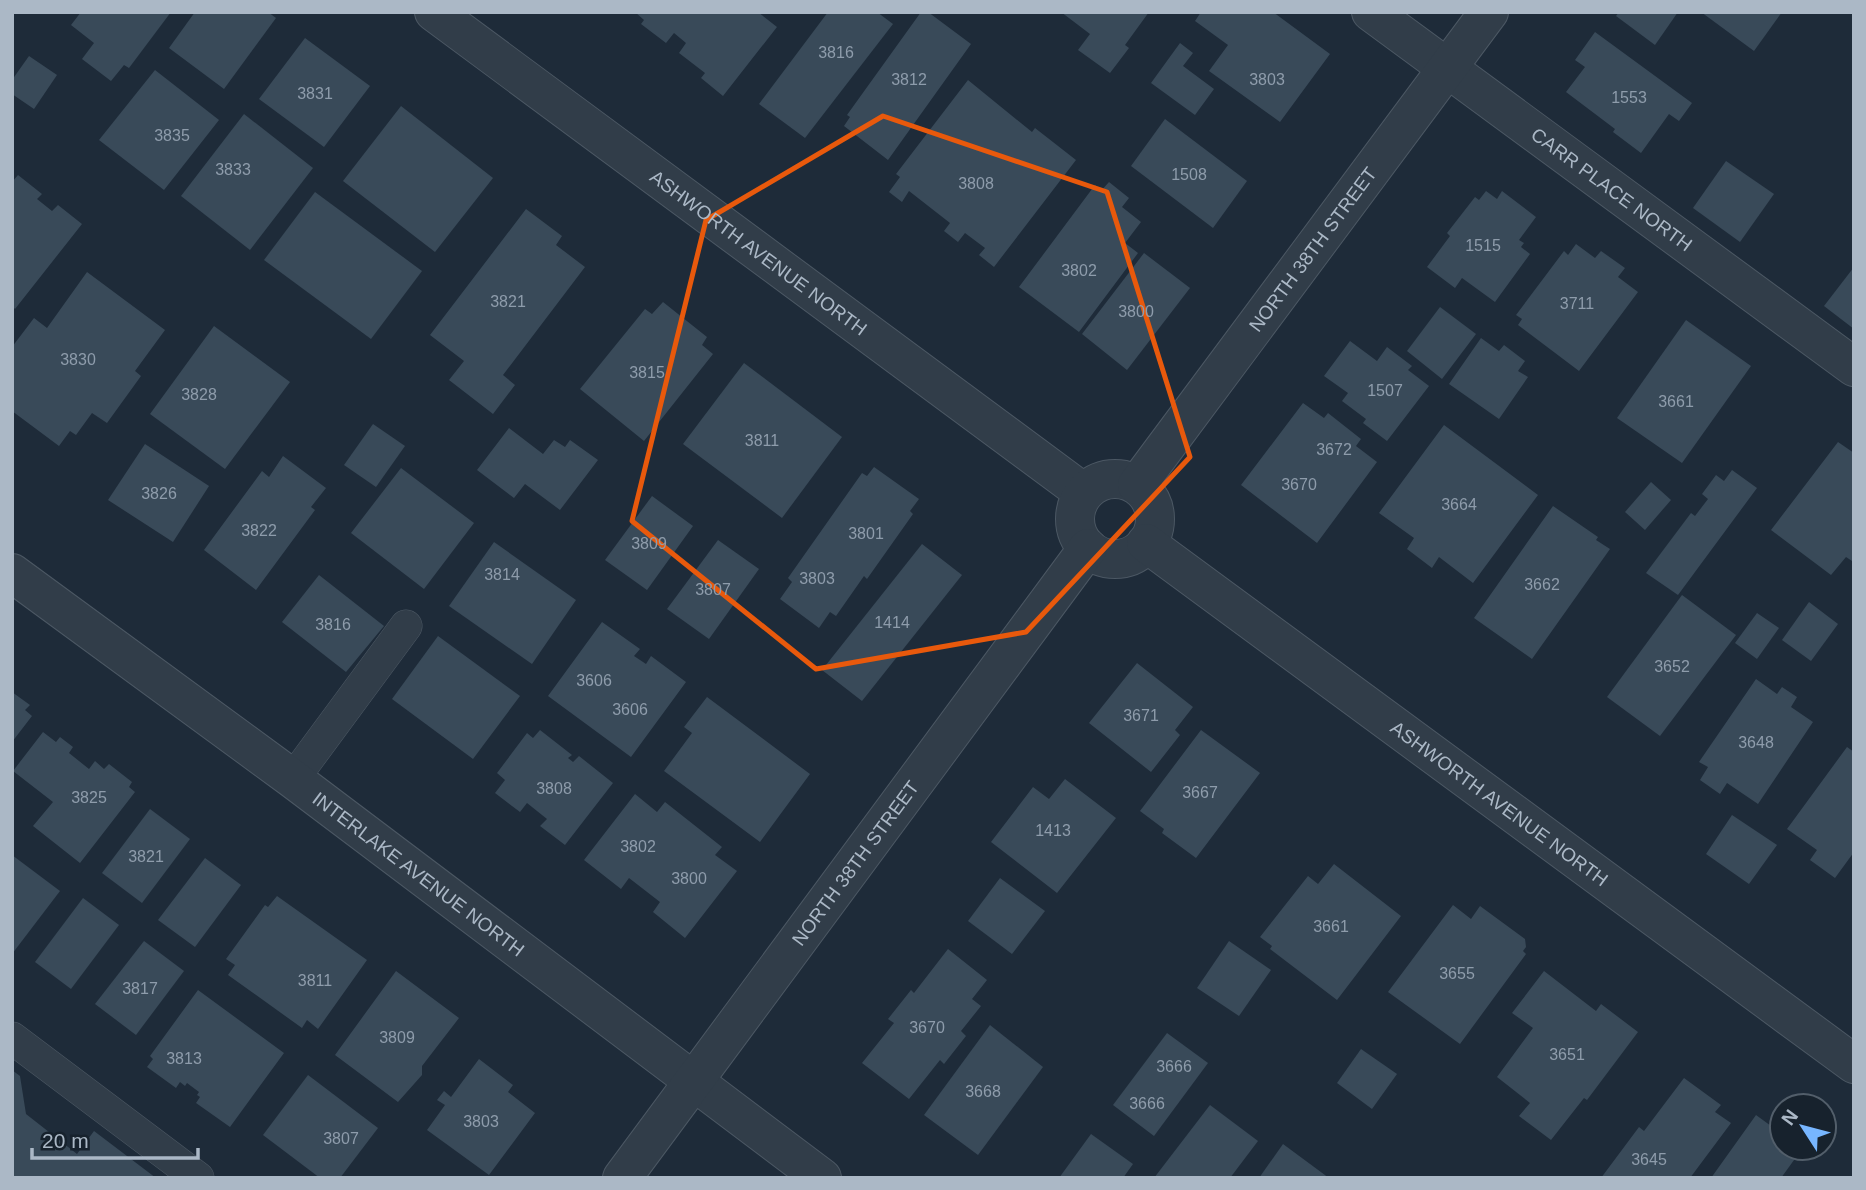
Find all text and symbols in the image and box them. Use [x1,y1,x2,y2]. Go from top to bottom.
house number: 3816 [818,44,854,61]
house number: 3812 [891,71,927,88]
house number: 3803 [1249,71,1285,88]
house number: 3831 [297,85,333,102]
house number: 1553 [1611,89,1647,106]
street label: CARR PLACE NORTH [1527,124,1696,255]
house number: 3835 [154,127,190,144]
house number: 3833 [215,161,251,178]
street label: NORTH 38TH STREET [1245,163,1381,336]
street label: ASHWORTH AVENUE NORTH [646,166,871,340]
house number: 1508 [1171,166,1207,183]
house number: 3808 [958,175,994,192]
house number: 1515 [1465,237,1501,254]
house number: 3802 [1061,262,1097,279]
house number: 3821 [490,293,526,310]
house number: 3711 [1560,295,1594,312]
house number: 3800 [1118,303,1154,320]
house number: 3830 [60,351,96,368]
house number: 3815 [629,364,665,381]
house number: 1507 [1367,382,1403,399]
house number: 3828 [181,386,217,403]
house number: 3661 [1658,393,1694,410]
house number: 3811 [745,432,779,449]
house number: 3672 [1316,441,1352,458]
house number: 3670 [1281,476,1317,493]
house number: 3826 [141,485,177,502]
house number: 3664 [1441,496,1477,513]
house number: 3822 [241,522,277,539]
house number: 3801 [848,525,884,542]
house number: 3809 [631,535,667,552]
house number: 3814 [484,566,520,583]
house number: 3803 [799,570,835,587]
house number: 3662 [1524,576,1560,593]
house number: 3807 [695,581,731,598]
house number: 1414 [874,614,910,631]
house number: 3816 [315,616,351,633]
house number: 3652 [1654,658,1690,675]
house number: 3606 [576,672,612,689]
house number: 3606 [612,701,648,718]
house number: 3671 [1123,707,1159,724]
street label: ASHWORTH AVENUE NORTH [1387,717,1612,890]
house number: 3648 [1738,734,1774,751]
street label: NORTH 38TH STREET [788,776,923,950]
house number: 3808 [536,780,572,797]
house number: 3667 [1182,784,1218,801]
street label: INTERLAKE AVENUE NORTH [309,788,528,961]
house number: 3825 [71,789,107,806]
house number: 1413 [1035,822,1071,839]
house number: 3802 [620,838,656,855]
house number: 3821 [128,848,164,865]
house number: 3800 [671,870,707,887]
house number: 3661 [1313,918,1349,935]
house number: 3655 [1439,965,1475,982]
house number: 3811 [298,972,332,989]
house number: 3817 [122,980,158,997]
house number: 3670 [909,1019,945,1036]
house number: 3809 [379,1029,415,1046]
house number: 3651 [1549,1046,1585,1063]
house number: 3813 [166,1050,202,1067]
house number: 3666 [1156,1058,1192,1075]
house number: 3668 [965,1083,1001,1100]
north arrow [1768,1092,1838,1162]
house number: 3666 [1129,1095,1165,1112]
text: N [1777,1106,1802,1129]
house number: 3803 [463,1113,499,1130]
scale bar [32,1116,198,1160]
text: 20 m [42,1129,89,1152]
house number: 3807 [323,1130,359,1147]
house number: 3645 [1631,1151,1667,1168]

